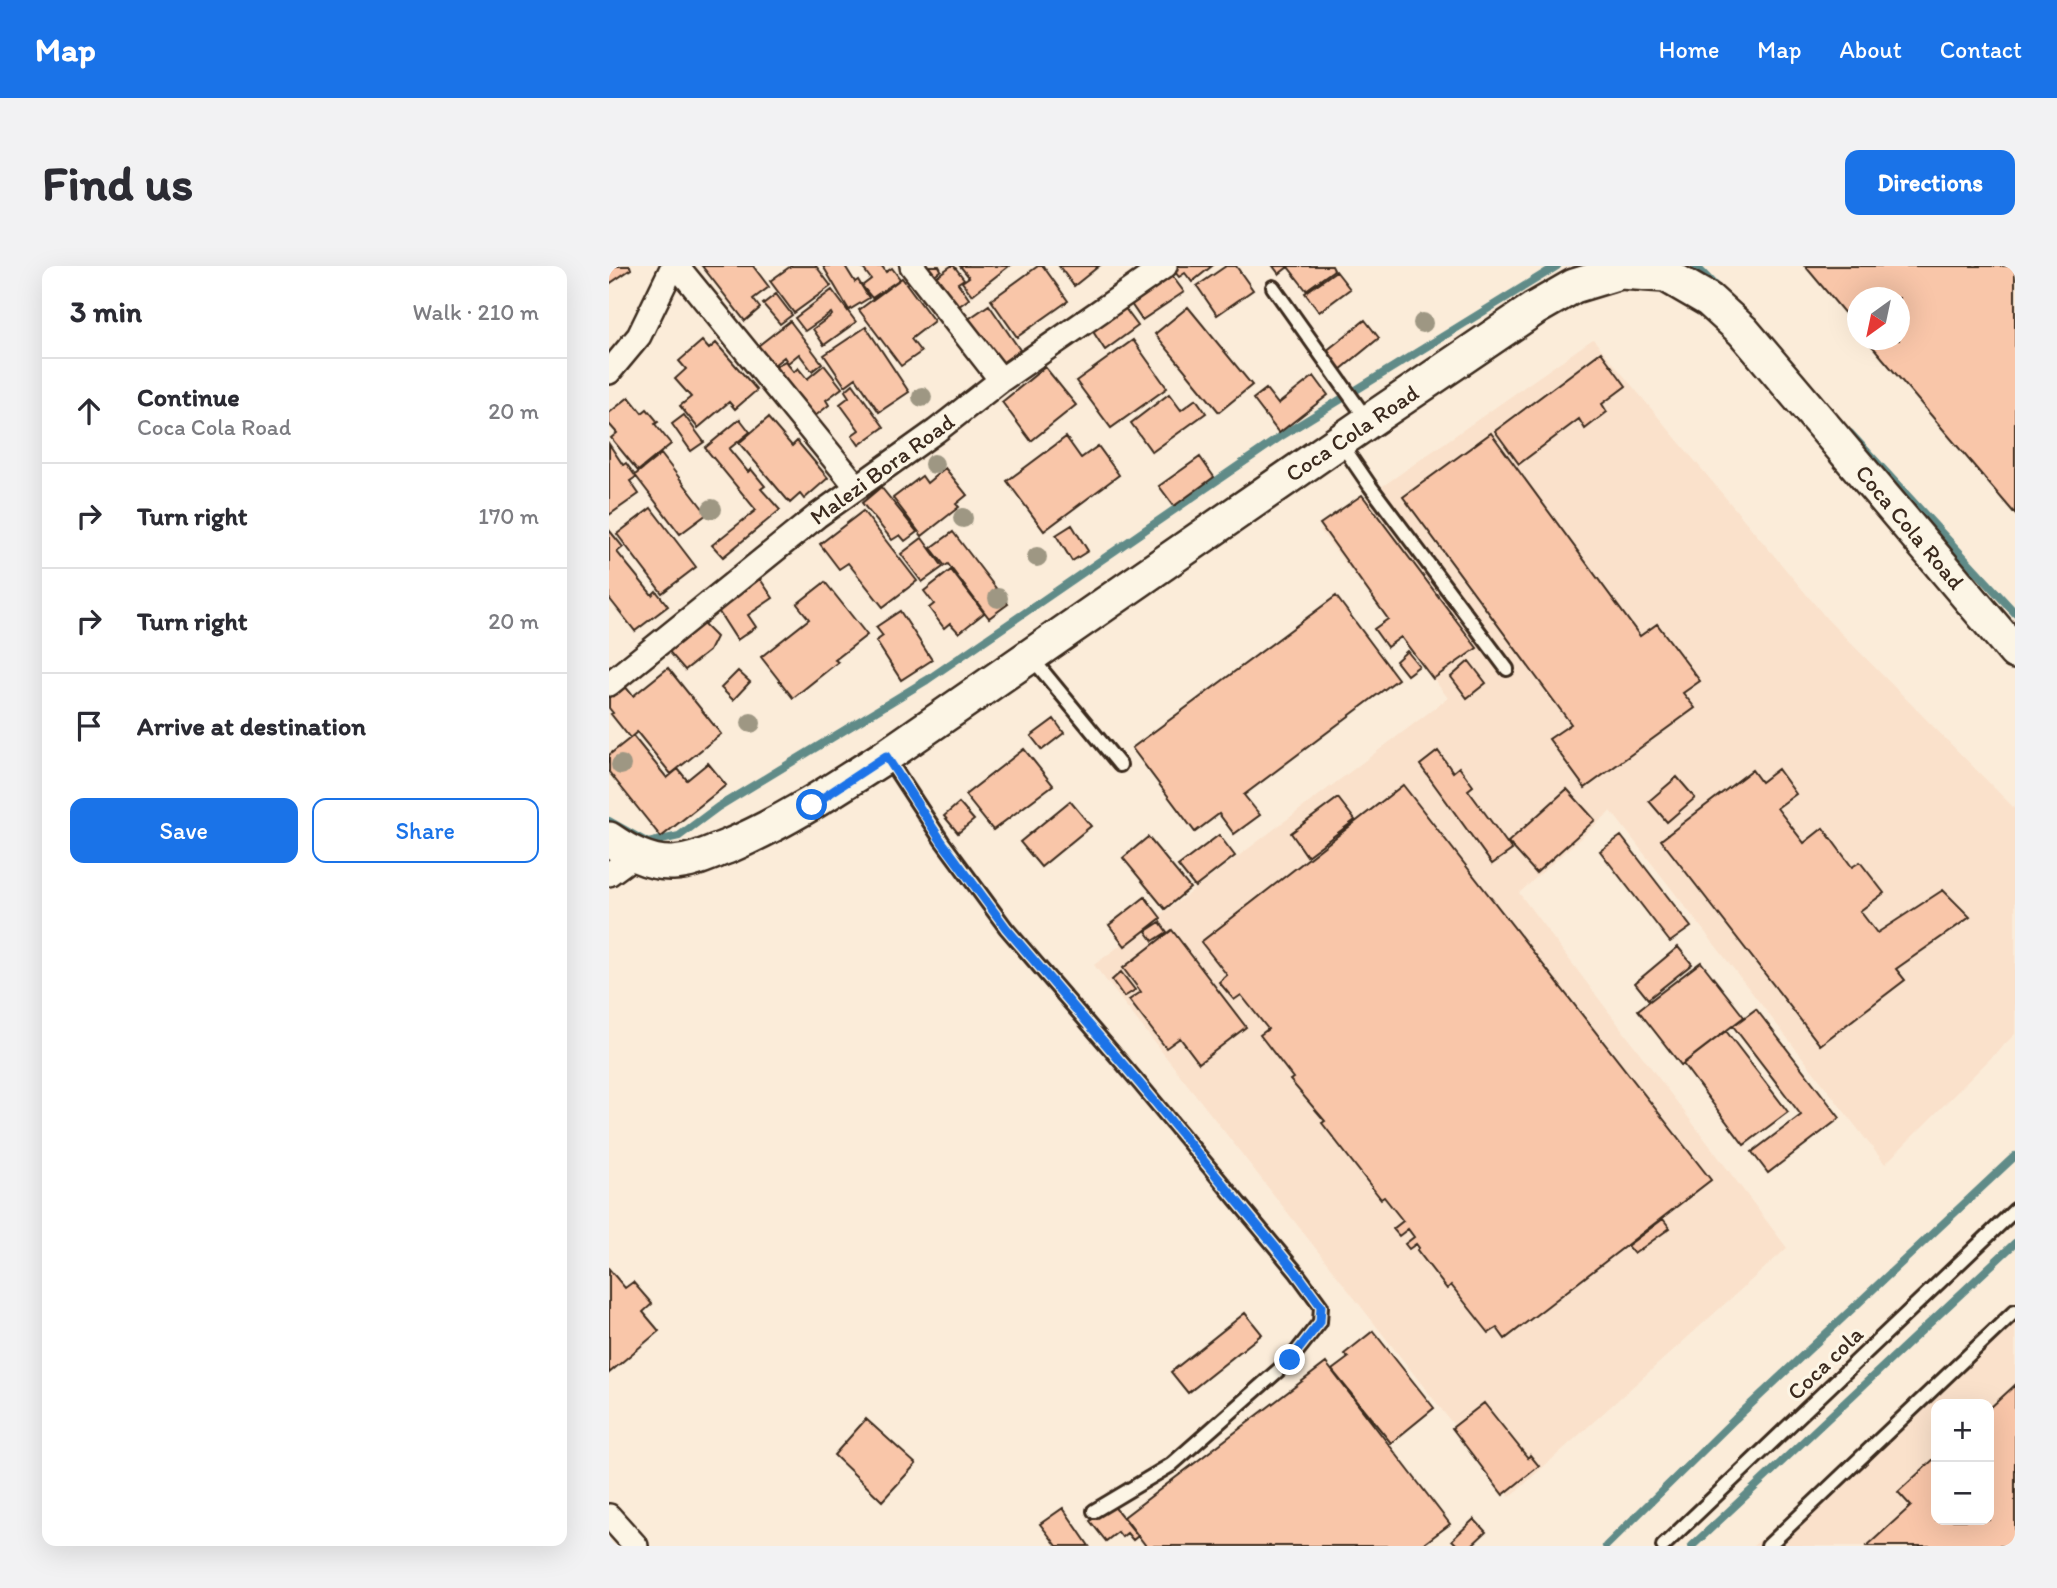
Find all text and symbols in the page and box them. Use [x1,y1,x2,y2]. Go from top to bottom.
text: Map [35,30,96,69]
text: Home [1659,35,1719,64]
text: Map [1757,35,1801,64]
text: About [1839,35,1902,64]
text: Contact [1940,35,2022,64]
button: Directions [1845,150,2015,215]
text: Find us [42,153,193,212]
north arrow [1847,287,1910,350]
text: 3 min [70,293,142,330]
text: Walk · 210 m [413,298,539,326]
street label: Coca Cola Road [1280,378,1424,488]
text: Continue [137,381,240,413]
icon: ahead [70,392,108,430]
text: 20 m [488,397,539,425]
street label: Malezi Bora Road [804,407,960,531]
text: Coca Cola Road [137,413,291,441]
street label: Coca Cola Road [1850,459,1971,595]
icon: right [70,497,108,535]
text: Turn right [137,500,248,532]
text: 170 m [478,502,539,530]
icon: right [70,602,108,640]
text: Turn right [137,605,248,637]
text: 20 m [488,607,539,635]
icon: arrive [70,707,108,745]
text: Arrive at destination [137,710,366,742]
route start [796,789,827,820]
button: Save [70,798,298,863]
button: Share [312,798,539,863]
street label: Coca cola [1781,1320,1869,1406]
route end [1274,1344,1305,1375]
map controls [1931,1399,1994,1525]
button: + [1931,1399,1994,1462]
button: − [1931,1462,1994,1525]

